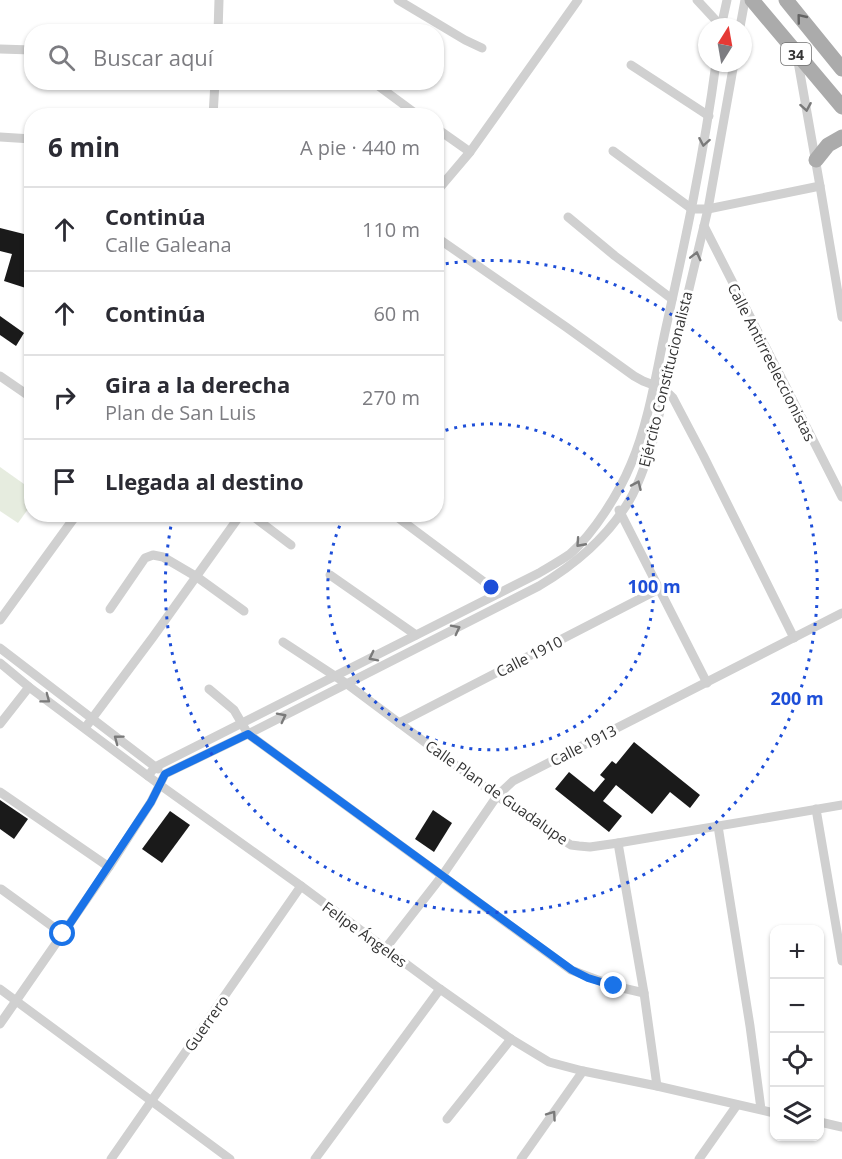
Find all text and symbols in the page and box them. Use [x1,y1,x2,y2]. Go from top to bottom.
one-way arrow [797,14,808,25]
north arrow [698,18,752,72]
search box [24,24,444,90]
icon: search [45,41,78,74]
text: Buscar aquí [93,42,213,72]
road number: 34 [781,43,811,65]
one-way arrow [799,102,812,112]
text: 6 min [48,129,120,165]
text: A pie · 440 m [300,134,420,161]
one-way arrow [699,137,711,146]
text: Continúa [105,201,206,231]
icon: ahead [48,213,81,246]
text: 110 m [362,216,420,243]
text: Calle Galeana [105,231,232,258]
one-way arrow [689,251,702,261]
street label: Calle Antirreeleccionistas [723,280,821,444]
street label: Ejército Constitucionalista [633,289,697,469]
icon: ahead [48,297,81,330]
text: Continúa [105,298,206,328]
text: 60 m [373,300,420,327]
text: Gira a la derecha [105,369,290,399]
icon: right [48,381,81,414]
text: 270 m [362,384,420,411]
text: Plan de San Luis [105,399,256,426]
icon: arrive [48,465,81,498]
text: Llegada al destino [105,466,304,496]
one-way arrow [630,480,642,491]
one-way arrow [576,536,587,547]
text: 100 m [627,574,681,598]
centre of rings [481,577,501,597]
one-way arrow [449,625,460,636]
street label: Calle 1910 [492,631,566,681]
one-way arrow [368,649,379,661]
text: 200 m [770,686,824,710]
one-way arrow [39,692,50,703]
one-way arrow [275,713,286,724]
street label: Calle 1913 [546,720,620,770]
one-way arrow [114,735,125,746]
street label: Calle Plan de Guadalupe [422,735,572,849]
street label: Felipe Ángeles [319,897,411,971]
route start [49,920,75,946]
map controls [770,925,824,1141]
button: + [770,925,824,979]
route end [600,972,626,998]
button: − [770,979,824,1033]
street label: Guerrero [179,991,233,1055]
button: locate [770,1033,824,1087]
button: layers [770,1087,824,1141]
one-way arrow [545,1111,556,1122]

